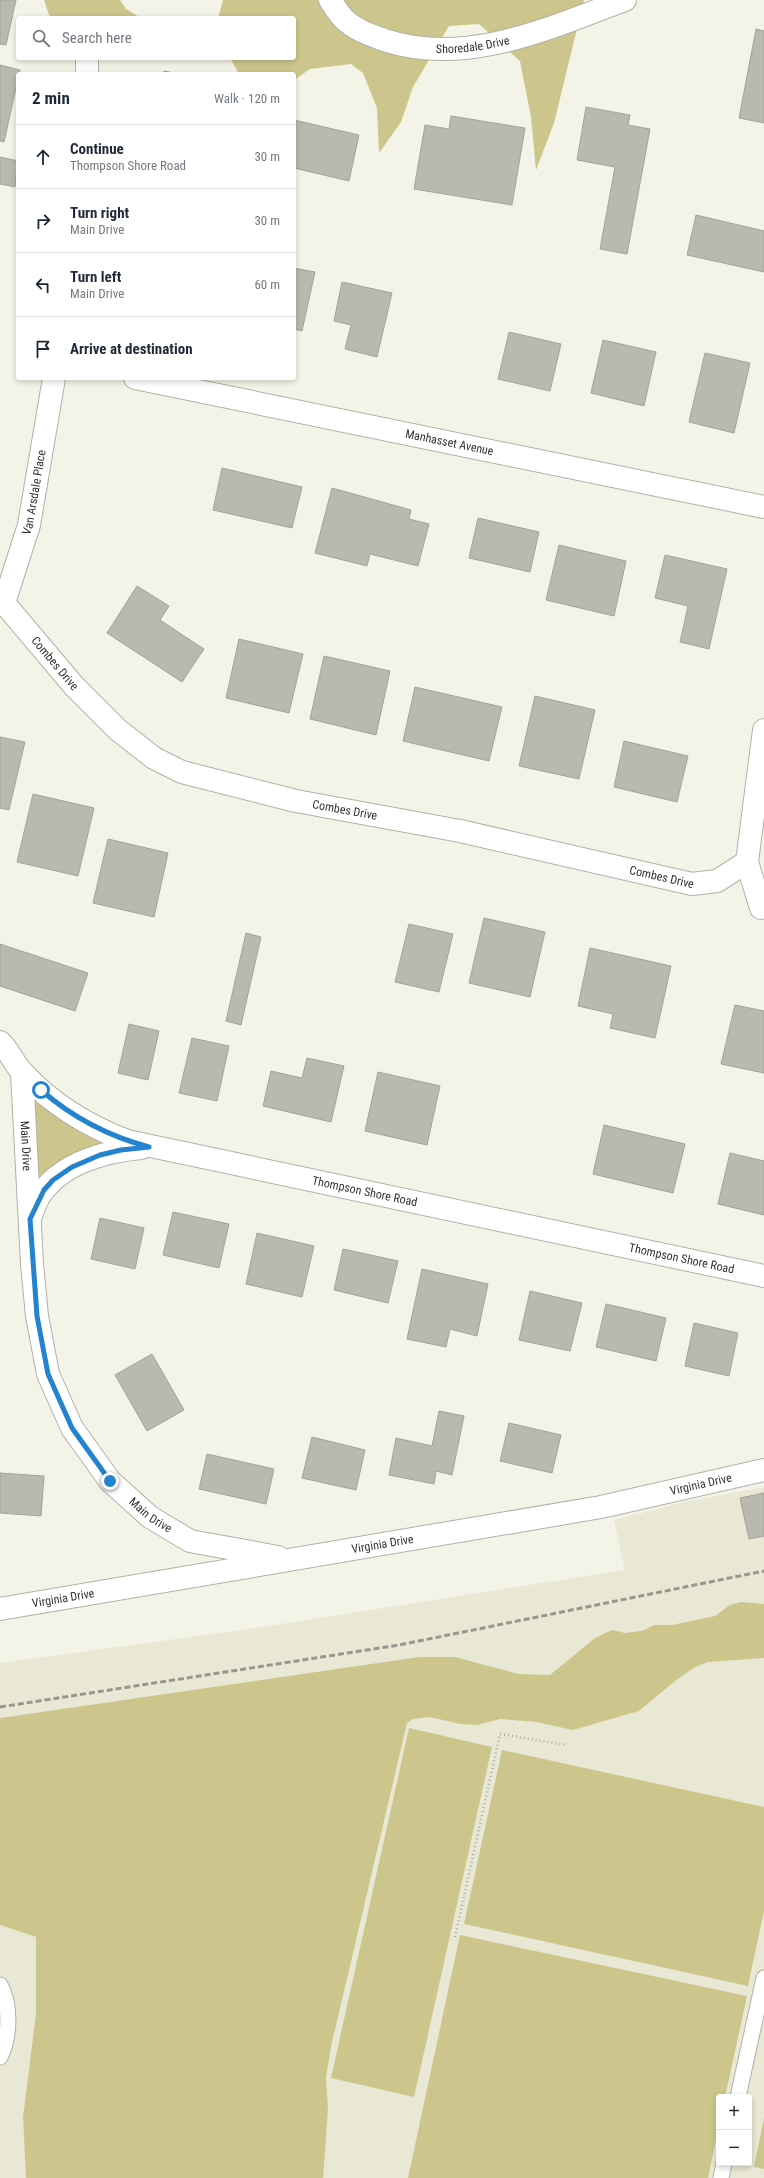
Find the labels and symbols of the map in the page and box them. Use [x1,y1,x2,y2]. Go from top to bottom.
street label: Shoredale Drive [436,33,511,56]
street label: Manhasset Avenue [404,427,495,458]
street label: Van Arsdale Place [19,448,49,537]
street label: Combes Drive [28,634,82,694]
street label: Combes Drive [311,797,379,823]
street label: Combes Drive [628,863,696,891]
route start [32,1081,50,1099]
street label: Main Drive [18,1120,34,1172]
street label: Thompson Shore Road [311,1173,419,1209]
street label: Thompson Shore Road [628,1241,736,1277]
street label: Virginia Drive [669,1470,733,1498]
route end [101,1472,119,1490]
street label: Main Drive [126,1495,175,1536]
street label: Virginia Drive [350,1532,415,1556]
street label: Virginia Drive [31,1586,96,1610]

